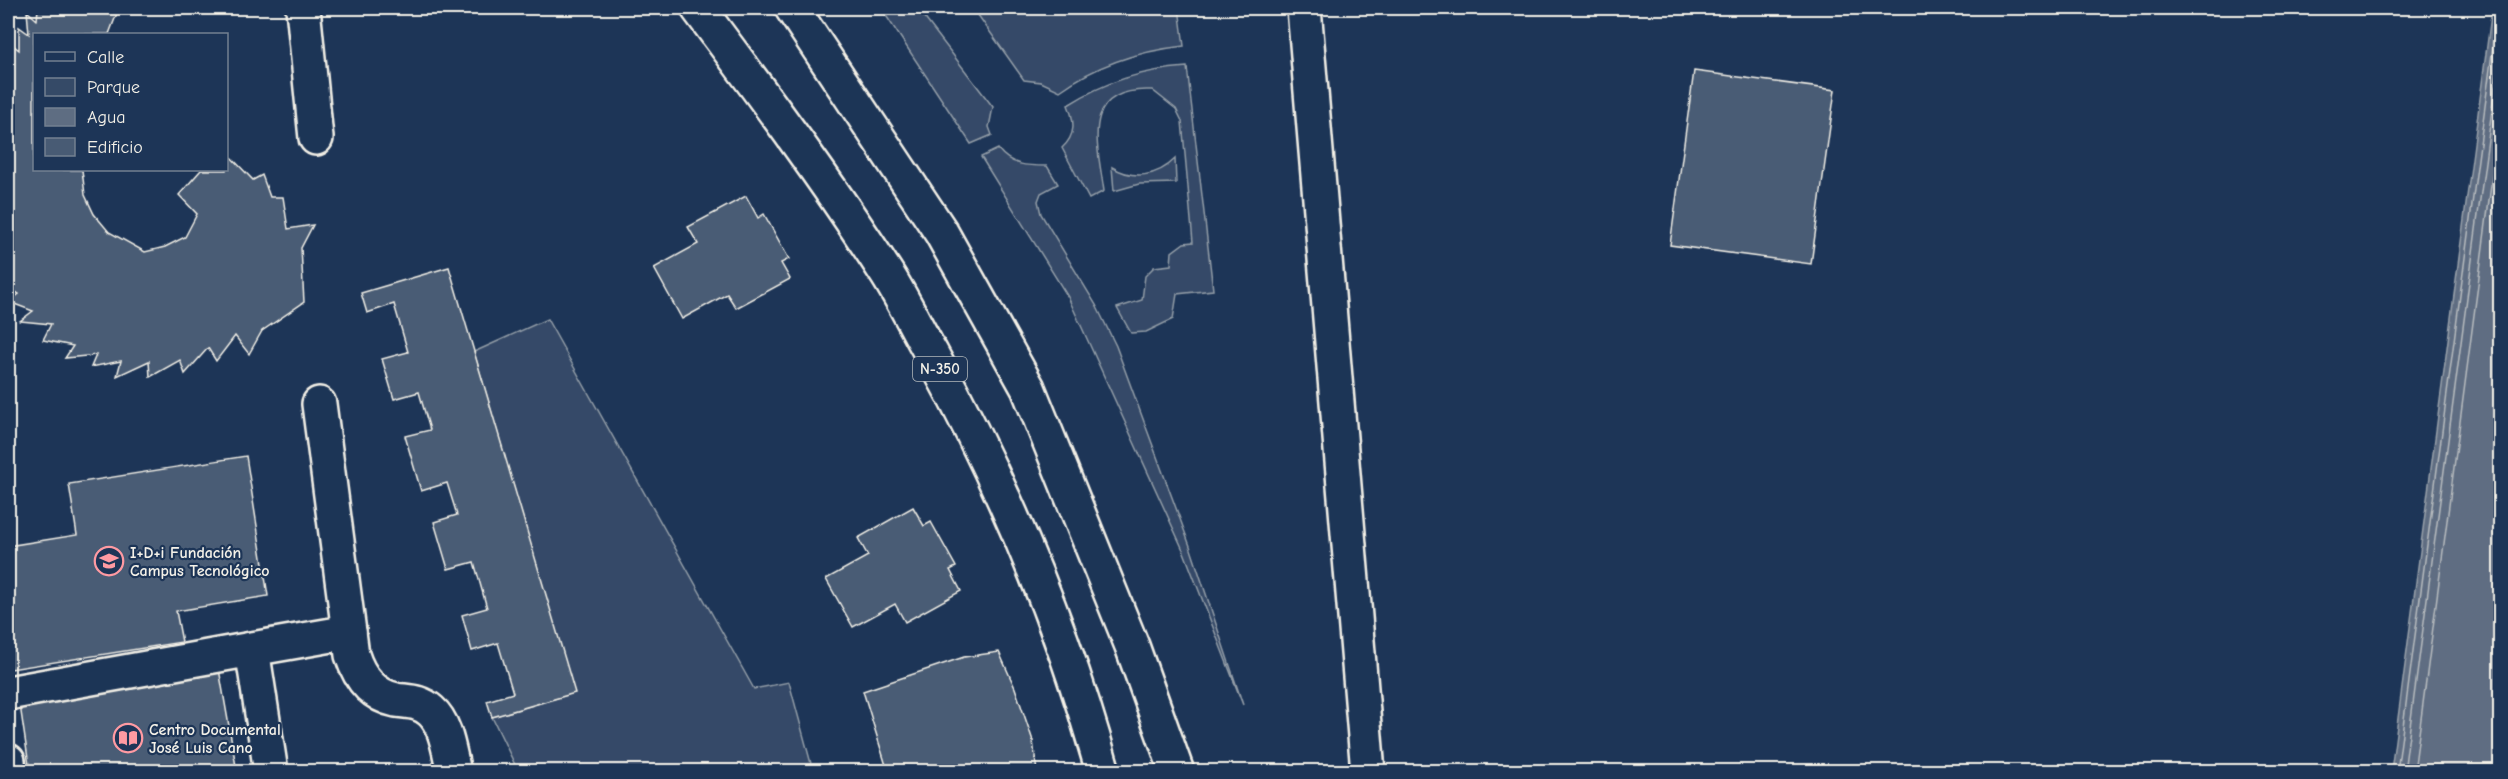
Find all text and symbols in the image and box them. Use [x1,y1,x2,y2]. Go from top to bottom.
legend [33,33,228,171]
text: Calle [87,47,124,68]
text: Parque [87,77,140,98]
text: Agua [87,107,125,128]
text: Edificio [87,137,143,158]
road number: N-350 [913,357,967,381]
place label: I+D+i Fundación Campus Tecnológico [130,544,270,580]
school or university icon: I+D+i Fundación Campus Tecnológico [93,545,125,577]
place label: Centro Documental José Luis Cano [149,721,281,757]
library icon: Centro Documental José Luis Cano [112,722,144,754]

